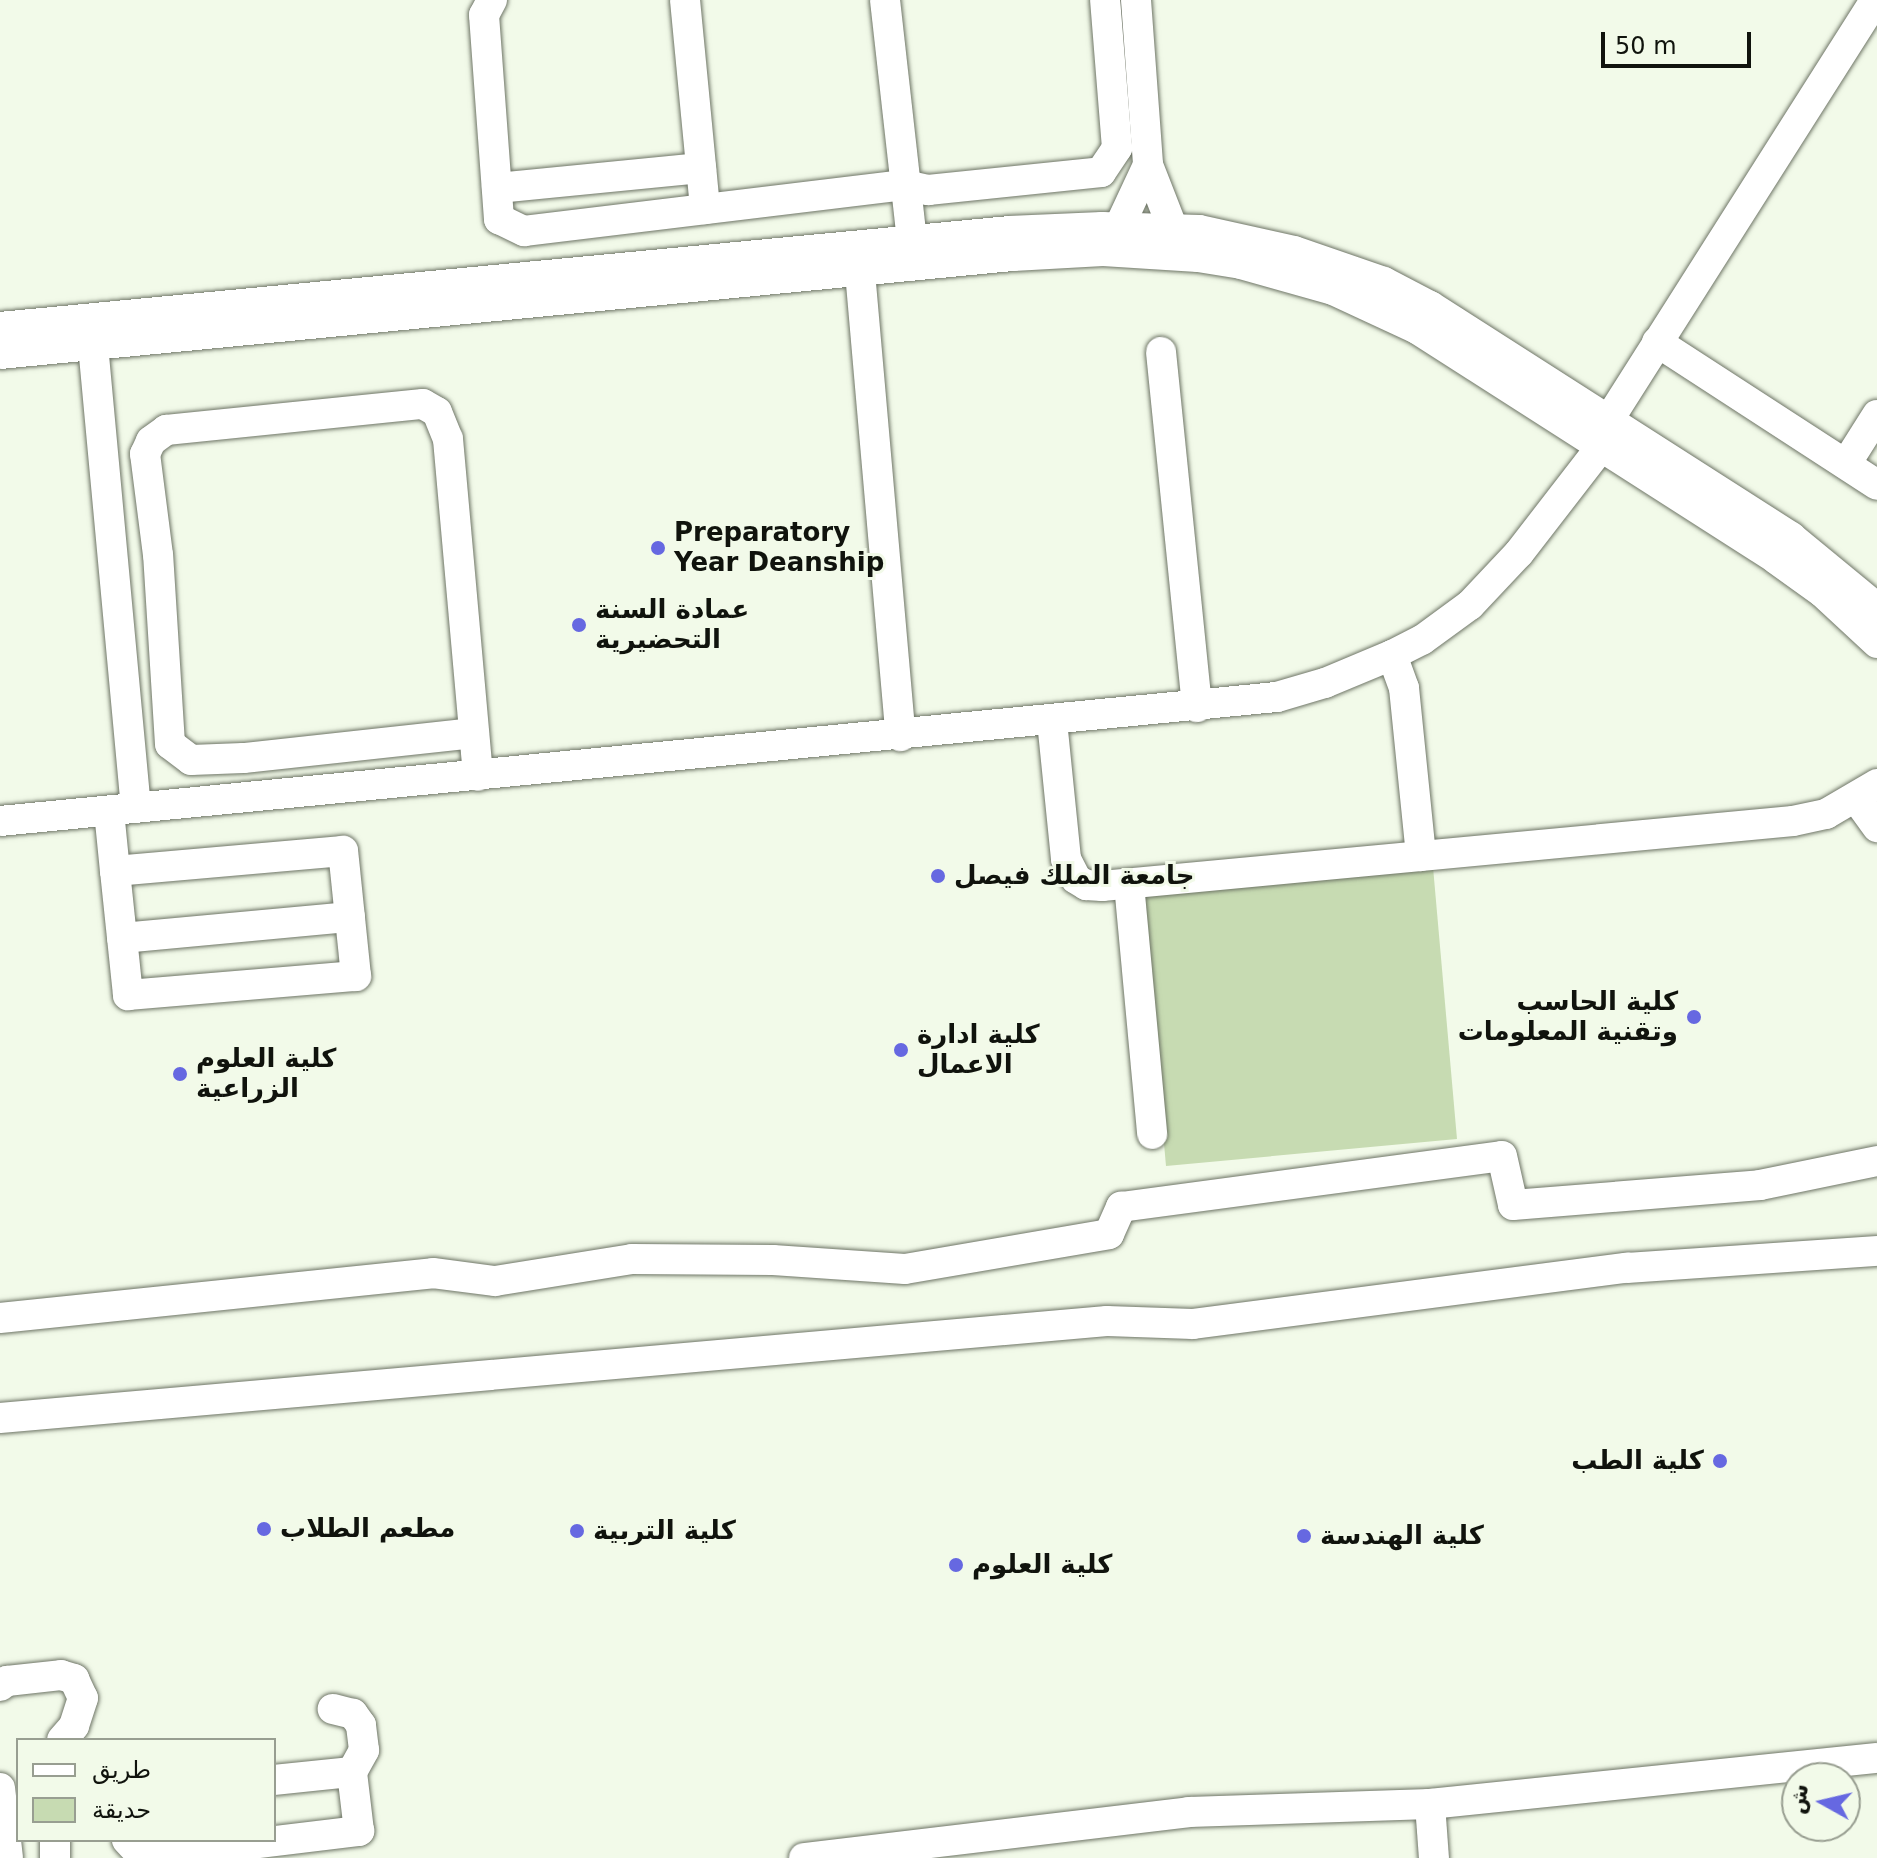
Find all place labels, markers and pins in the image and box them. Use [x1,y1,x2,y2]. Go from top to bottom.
place label: Preparatory Year Deanship [674,517,884,578]
marker: Preparatory Year Deanship [649,539,667,557]
place label: عمادة السنة التحضيرية [595,594,749,656]
marker: عمادة السنة التحضيرية [570,616,588,634]
place label: جامعة الملك فيصل [954,860,1195,892]
marker: جامعة الملك فيصل [929,867,947,885]
place label: كلية الحاسب وتقنية المعلومات [1458,986,1678,1048]
marker: كلية الحاسب وتقنية المعلومات [1685,1008,1703,1026]
place label: كلية ادارة الاعمال [917,1019,1040,1080]
marker: كلية ادارة الاعمال [892,1041,910,1059]
place label: كلية العلوم الزراعية [196,1043,336,1104]
marker: كلية العلوم الزراعية [171,1065,189,1083]
place label: كلية الطب [1571,1445,1704,1477]
marker: كلية الطب [1711,1452,1729,1470]
place label: مطعم الطلاب [280,1513,455,1545]
place label: كلية التربية [593,1515,736,1547]
marker: مطعم الطلاب [255,1520,273,1538]
place label: كلية الهندسة [1320,1520,1484,1552]
marker: كلية التربية [568,1522,586,1540]
marker: كلية الهندسة [1295,1527,1313,1545]
place label: كلية العلوم [972,1549,1112,1581]
marker: كلية العلوم [947,1556,965,1574]

